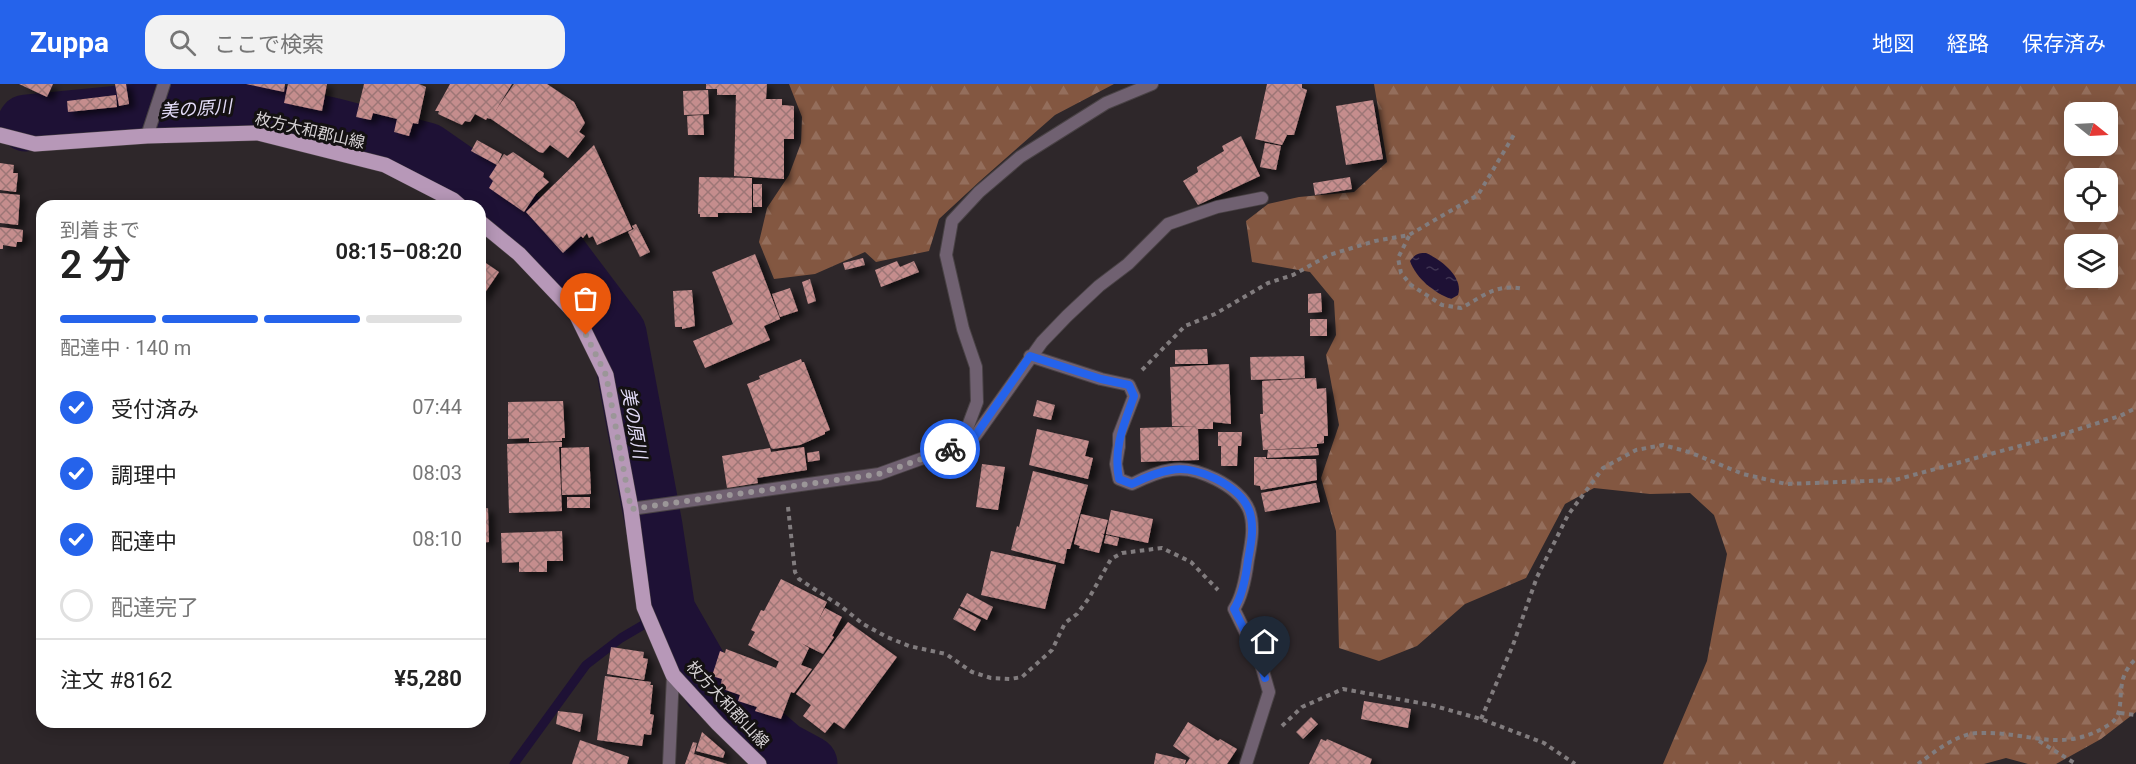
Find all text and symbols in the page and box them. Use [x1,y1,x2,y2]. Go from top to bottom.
search box [145,15,565,69]
text: Zuppa [30,26,109,59]
icon: search [166,26,199,59]
text: ここで検索 [214,32,324,57]
text: 地図 [1872,32,1914,56]
text: 経路 [1947,32,1989,56]
text: 保存済み [2022,32,2106,56]
water label: 美の原川 [159,95,235,121]
north arrow [2064,102,2118,156]
map controls [2064,102,2118,288]
street label: 枚方大和郡山線 [253,109,367,152]
button: locate [2064,168,2118,222]
text: 到着まで [60,218,140,242]
button: layers [2064,234,2118,288]
text: 08:15–08:20 [335,239,462,264]
text: 2 分 [60,242,131,288]
pin [560,273,611,335]
icon: bag [569,282,602,315]
text: 配達中 · 140 m [60,336,191,360]
water label: 美の原川 [618,386,651,462]
icon: check [60,391,93,424]
text: 07:44 [412,395,462,419]
text: 受付済み [111,397,199,422]
courier [920,419,980,479]
icon: bike [934,433,967,466]
icon: check [60,457,93,490]
text: 08:03 [412,461,462,485]
text: 調理中 [111,463,177,488]
icon: check [60,523,93,556]
text: 08:10 [412,527,462,551]
text: 配達中 [111,529,177,554]
text: 配達完了 [111,595,199,620]
pin [1239,616,1290,678]
icon: home [1248,625,1281,658]
street label: 枚方大和郡山線 [682,657,773,752]
text: ¥5,280 [394,666,462,691]
text: 注文 #8162 [60,668,172,693]

